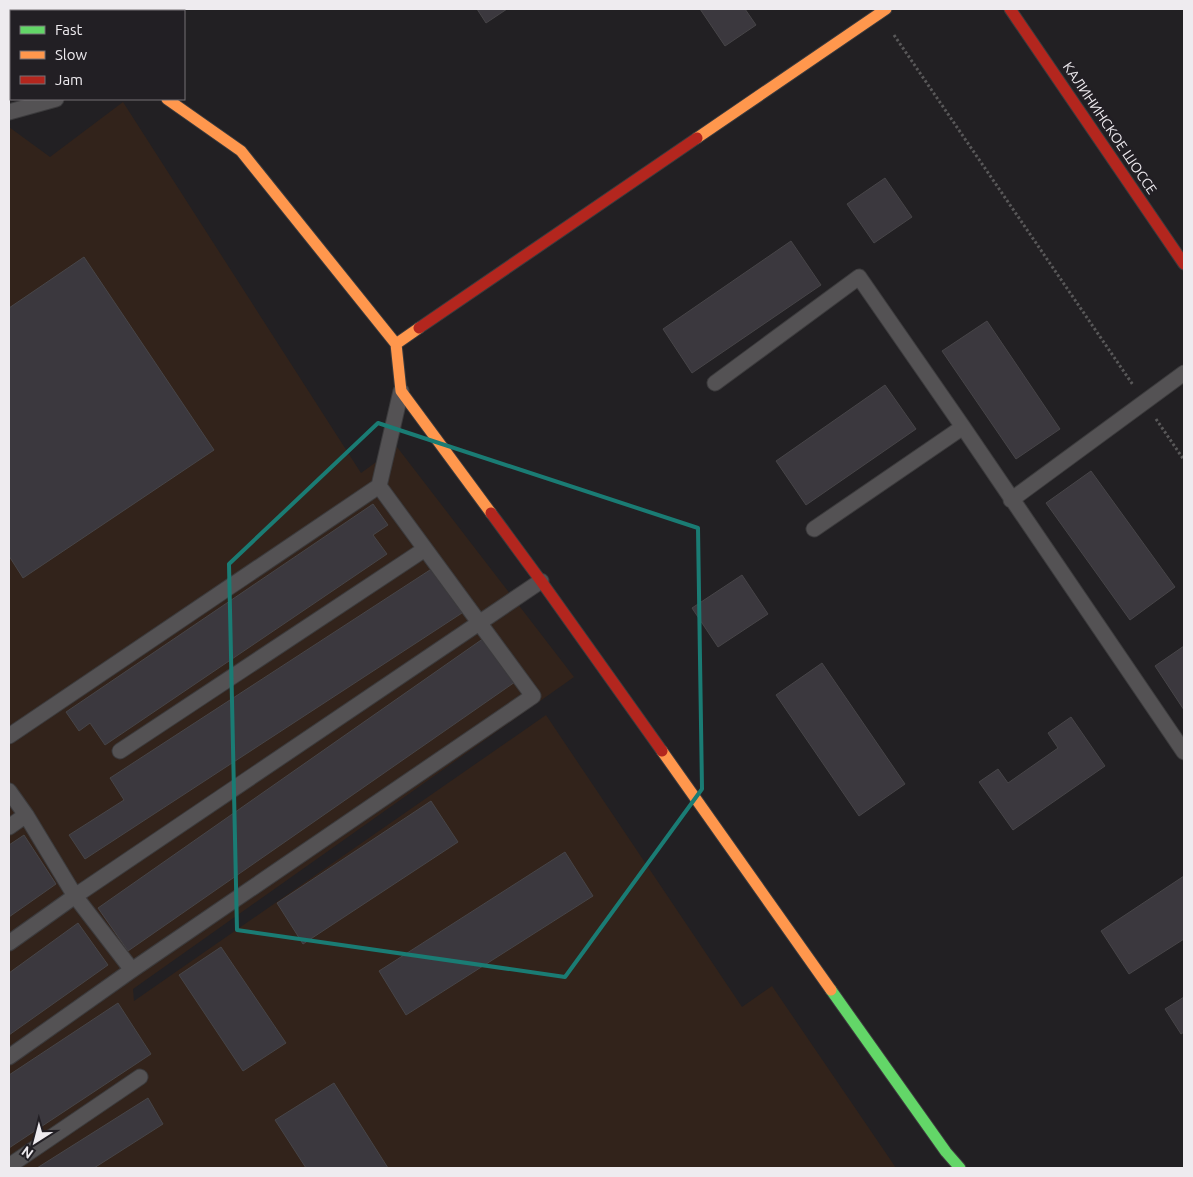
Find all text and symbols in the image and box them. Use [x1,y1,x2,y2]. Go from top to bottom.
legend [10,10,185,100]
text: Fast [55,21,83,38]
text: Slow [55,46,88,63]
street label: КАЛИНИНСКОЕ ШОССЕ [1060,59,1160,197]
text: Jam [55,71,83,88]
north arrow [10,1117,60,1167]
text: N [18,1143,36,1162]

